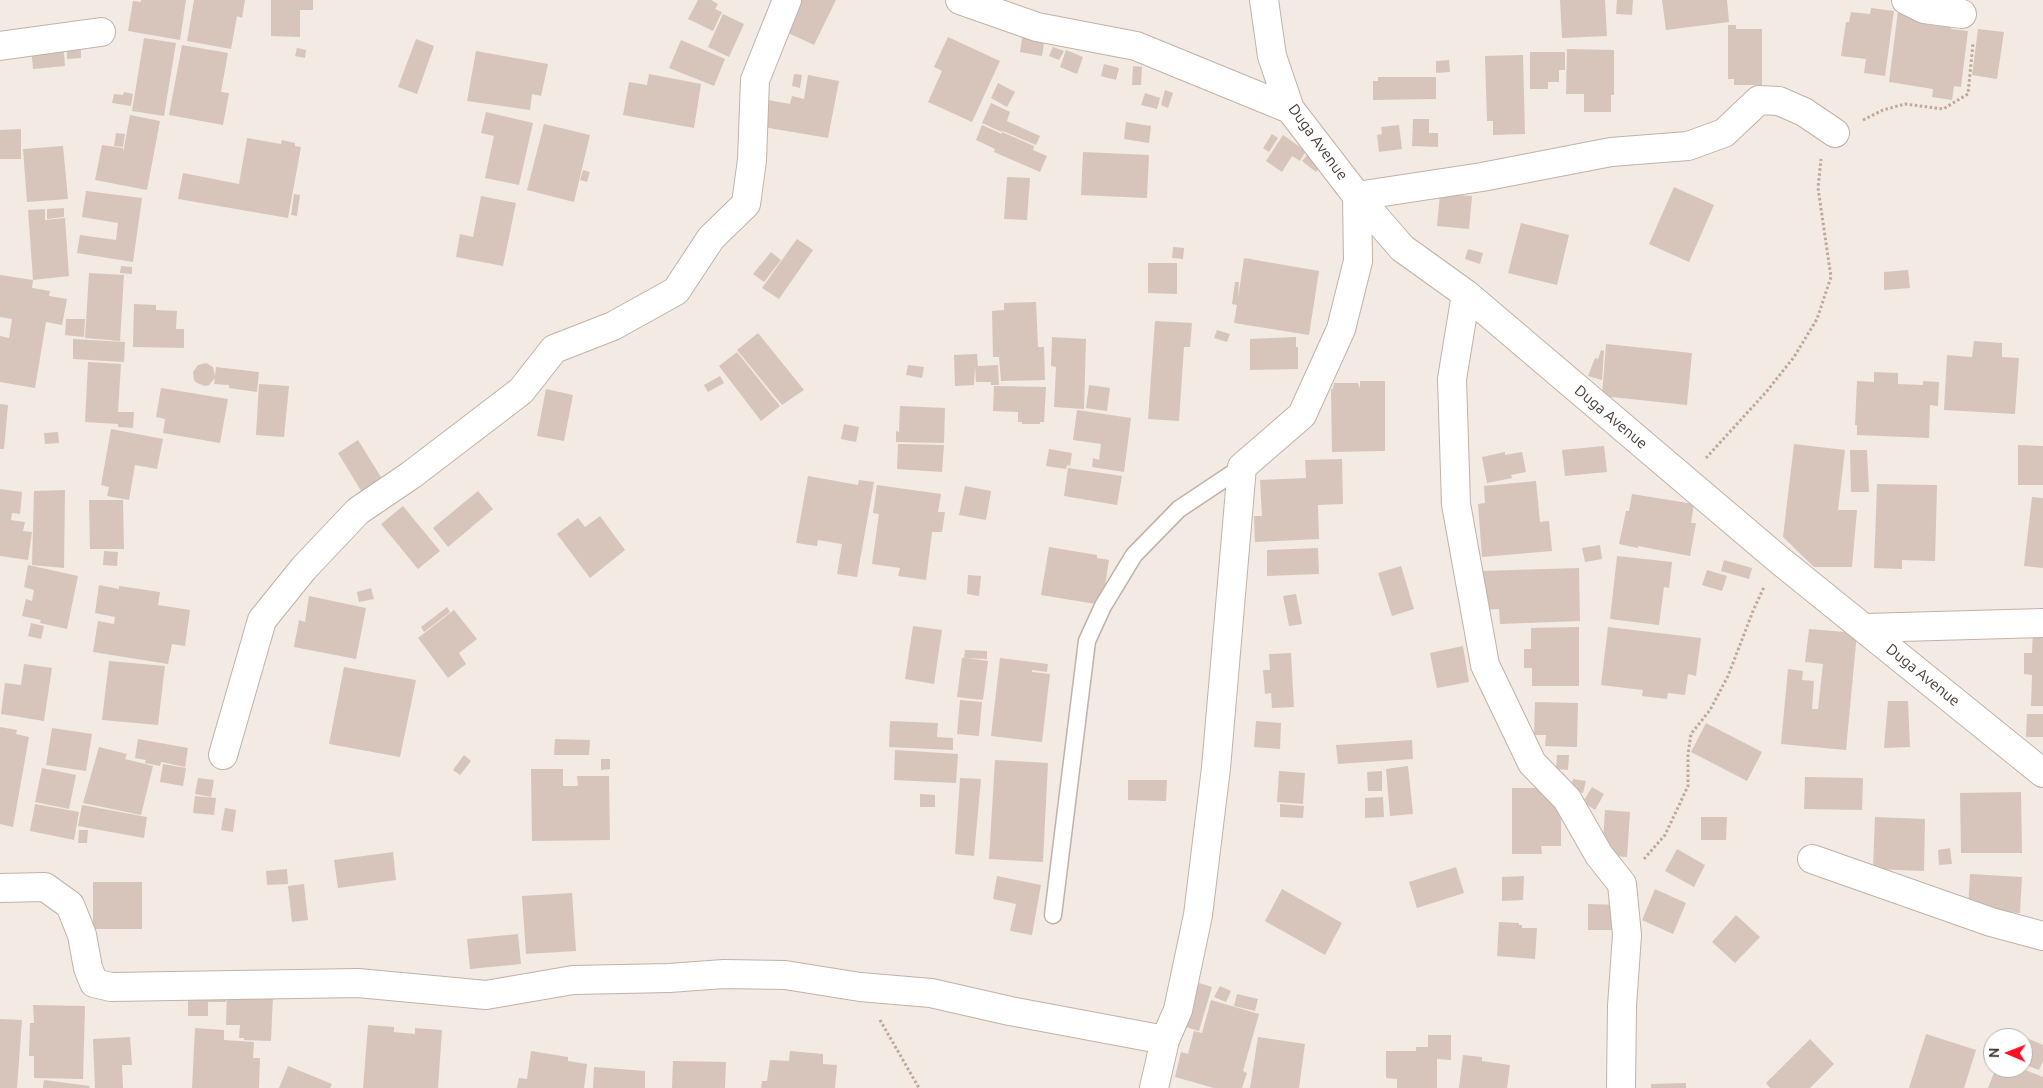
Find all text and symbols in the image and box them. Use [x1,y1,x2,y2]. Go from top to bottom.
street label: Duga Avenue [1284,101,1352,183]
street label: Duga Avenue [1571,381,1651,453]
street label: Duga Avenue [1883,640,1963,710]
north arrow [1983,1028,2033,1078]
text: N [1986,1047,2002,1058]

